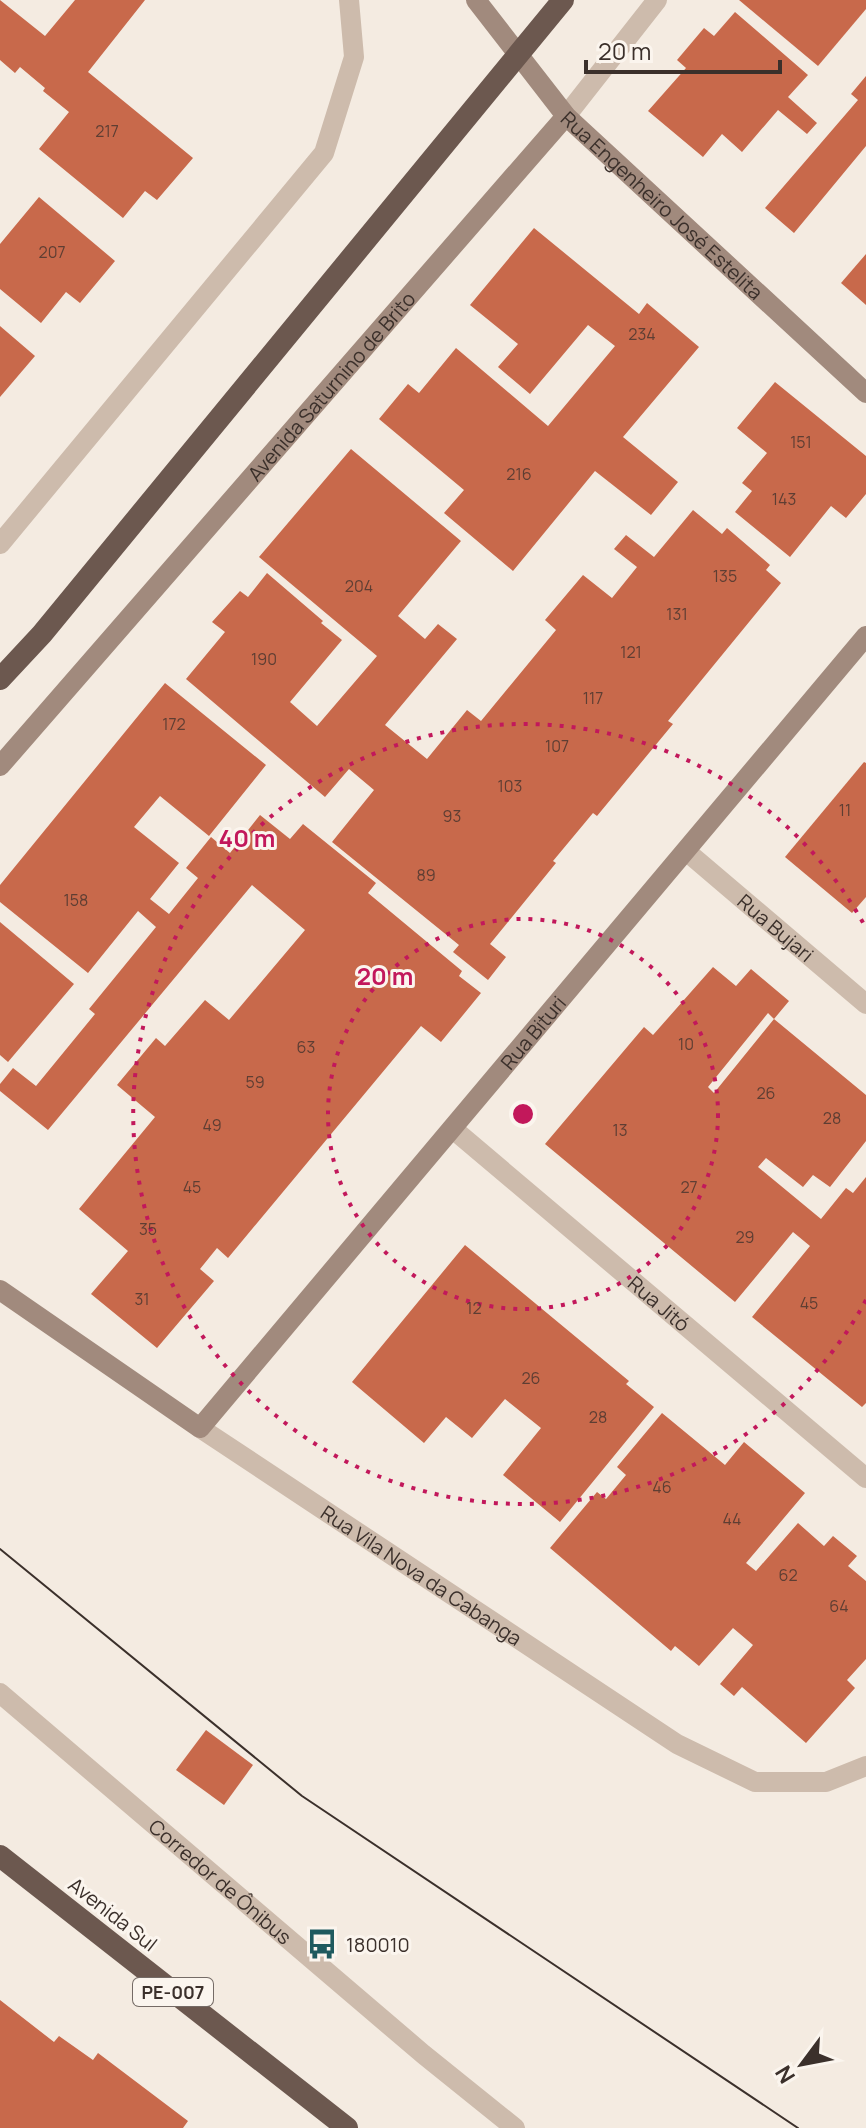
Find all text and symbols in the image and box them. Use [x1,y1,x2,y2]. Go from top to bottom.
scale bar [586,24,780,74]
text: 20 m [598,34,651,67]
street label: Rua Engenheiro José Estelita [555,105,769,305]
house number: 217 [95,120,119,142]
house number: 207 [39,241,65,263]
street label: Avenida Saturnino de Brito [241,285,421,486]
house number: 234 [628,323,656,345]
house number: 151 [790,431,812,453]
house number: 216 [506,463,532,485]
house number: 143 [772,488,796,510]
house number: 135 [713,565,737,587]
house number: 204 [345,575,373,597]
house number: 131 [666,603,688,625]
house number: 121 [620,641,642,663]
house number: 190 [251,648,277,670]
house number: 117 [583,687,603,709]
house number: 172 [162,713,186,735]
house number: 107 [545,735,569,757]
house number: 103 [498,775,522,797]
house number: 11 [839,799,851,821]
house number: 93 [443,805,461,827]
text: 40 m [219,821,275,854]
house number: 89 [416,864,436,886]
street label: Rua Bujari [732,887,820,967]
house number: 158 [64,889,88,911]
text: 20 m [357,959,413,992]
street label: Rua Bituri [494,990,572,1075]
house number: 10 [678,1033,694,1055]
house number: 63 [297,1036,315,1058]
house number: 59 [245,1071,265,1093]
house number: 26 [756,1082,776,1104]
centre of rings [509,1100,537,1128]
house number: 28 [823,1107,841,1129]
house number: 49 [202,1114,222,1136]
house number: 13 [612,1119,628,1141]
house number: 45 [183,1176,201,1198]
house number: 27 [680,1176,698,1198]
house number: 35 [139,1218,157,1240]
house number: 29 [735,1226,755,1248]
street label: Rua Jitó [623,1269,696,1337]
house number: 31 [134,1288,150,1310]
house number: 45 [800,1292,818,1314]
house number: 12 [466,1297,482,1319]
house number: 26 [521,1367,541,1389]
house number: 28 [589,1406,607,1428]
house number: 46 [652,1476,672,1498]
street label: Rua Vila Nova da Cabanga [316,1499,528,1651]
house number: 44 [722,1508,742,1530]
house number: 62 [778,1564,798,1586]
house number: 64 [829,1595,849,1617]
street label: Corredor de Ônibus [143,1813,298,1950]
street label: Avenida Sul [63,1871,163,1957]
bus stop icon: 180010 [305,1927,339,1961]
place label: 180010 [346,1931,410,1958]
road number: PE-007 [133,1978,213,2006]
north arrow [762,2024,842,2104]
text: N [768,2060,802,2089]

